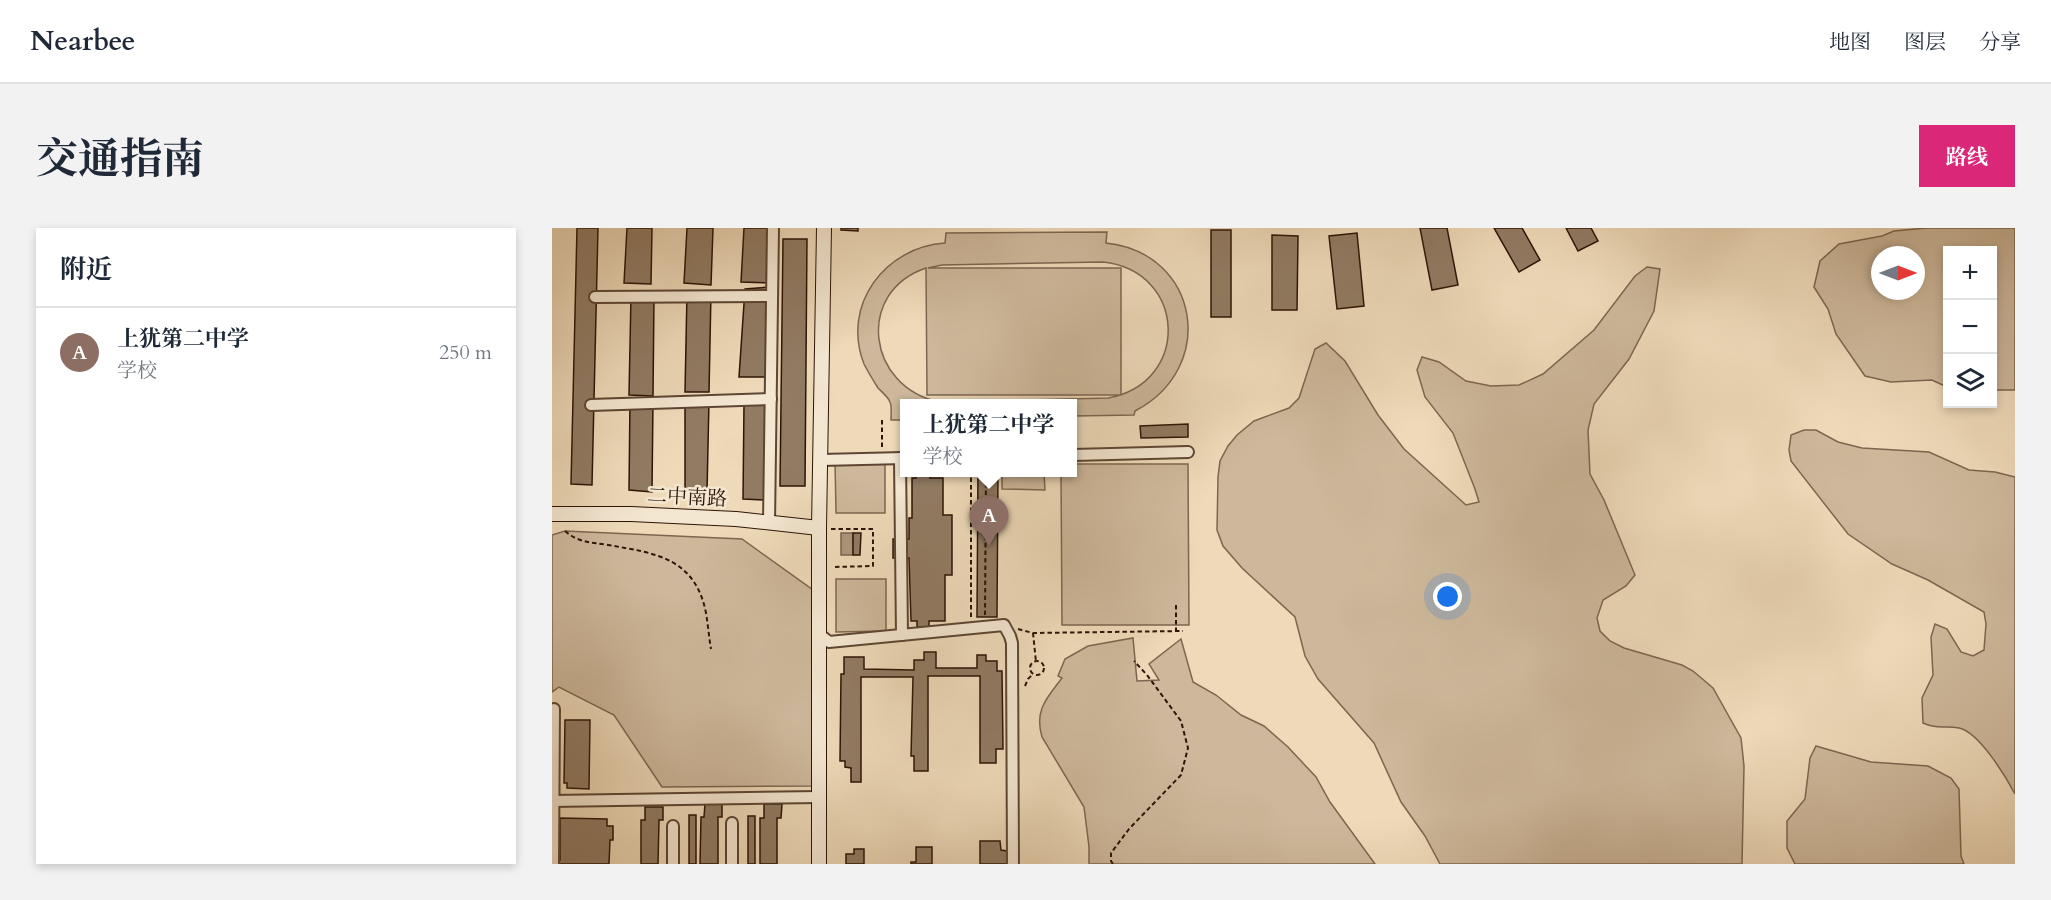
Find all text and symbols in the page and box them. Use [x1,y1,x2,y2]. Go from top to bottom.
text: Nearbee [30,22,135,60]
text: 地图 [1829,28,1871,57]
text: 图层 [1904,28,1946,57]
text: 分享 [1979,28,2021,57]
button: 路线 [1919,125,2015,187]
text: 交通指南 [36,131,204,188]
north arrow [1871,246,1925,300]
map controls [1943,246,1997,408]
button: + [1943,246,1997,300]
text: 附近 [60,252,112,287]
button: − [1943,300,1997,354]
text: 上犹第二中学 [117,324,249,354]
text: A [72,339,87,366]
text: 250 m [439,339,492,366]
button: layers [1943,354,1997,408]
text: 学校 [117,357,157,384]
popup [900,399,1077,477]
text: 上犹第二中学 [922,410,1055,440]
text: 学校 [922,443,962,470]
street label: 二中南路 [646,481,728,513]
pin: A [970,496,1008,546]
your location [1433,582,1462,611]

